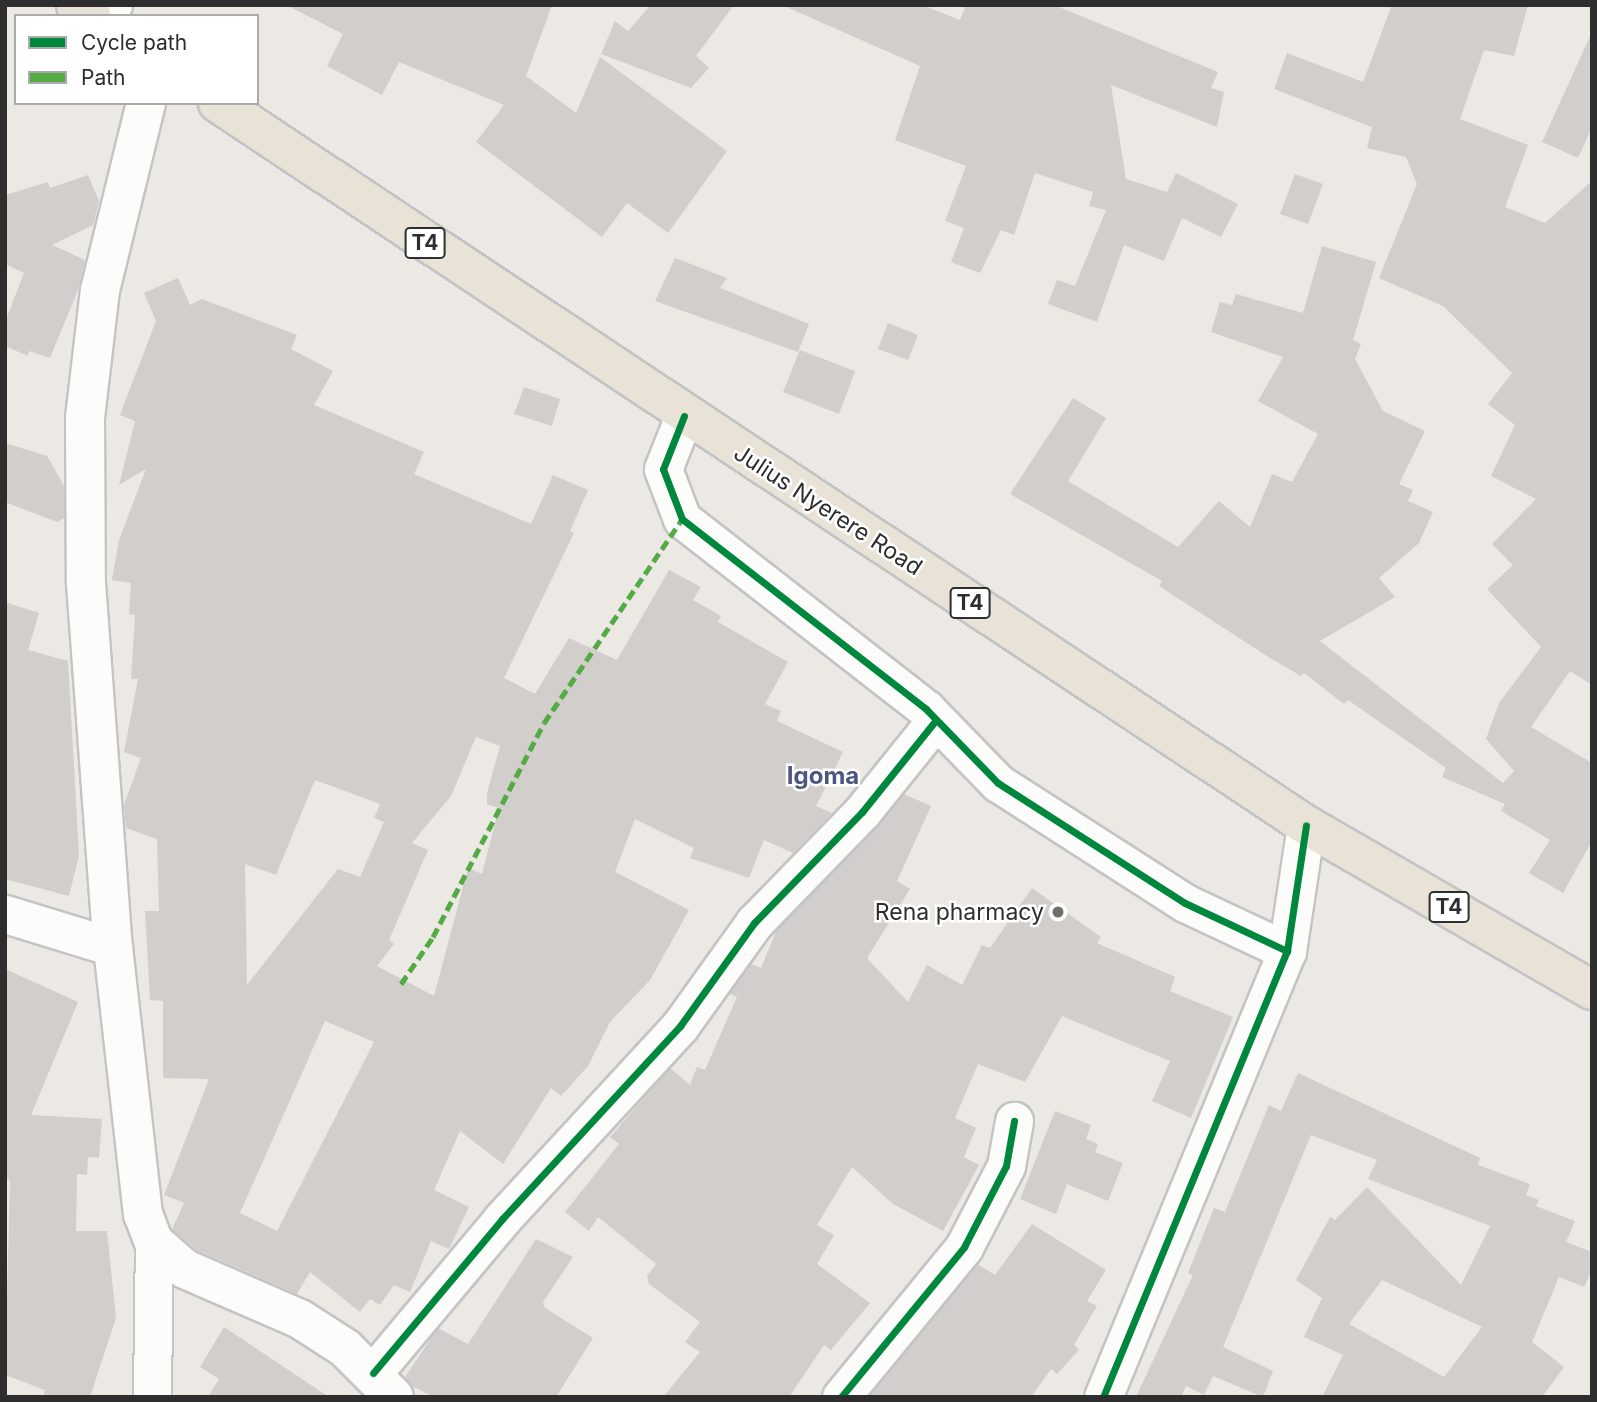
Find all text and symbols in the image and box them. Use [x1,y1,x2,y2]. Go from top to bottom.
legend [14,14,259,105]
text: Cycle path [81,30,187,55]
text: Path [81,65,126,90]
road number: T4 [404,226,446,260]
street label: Julius Nyerere Road [729,439,927,581]
road number: T4 [949,586,991,620]
district label: Igoma [787,762,859,790]
road number: T4 [1428,890,1470,925]
place label: Rena pharmacy [875,898,1044,926]
marker: Rena pharmacy [1050,904,1066,920]

